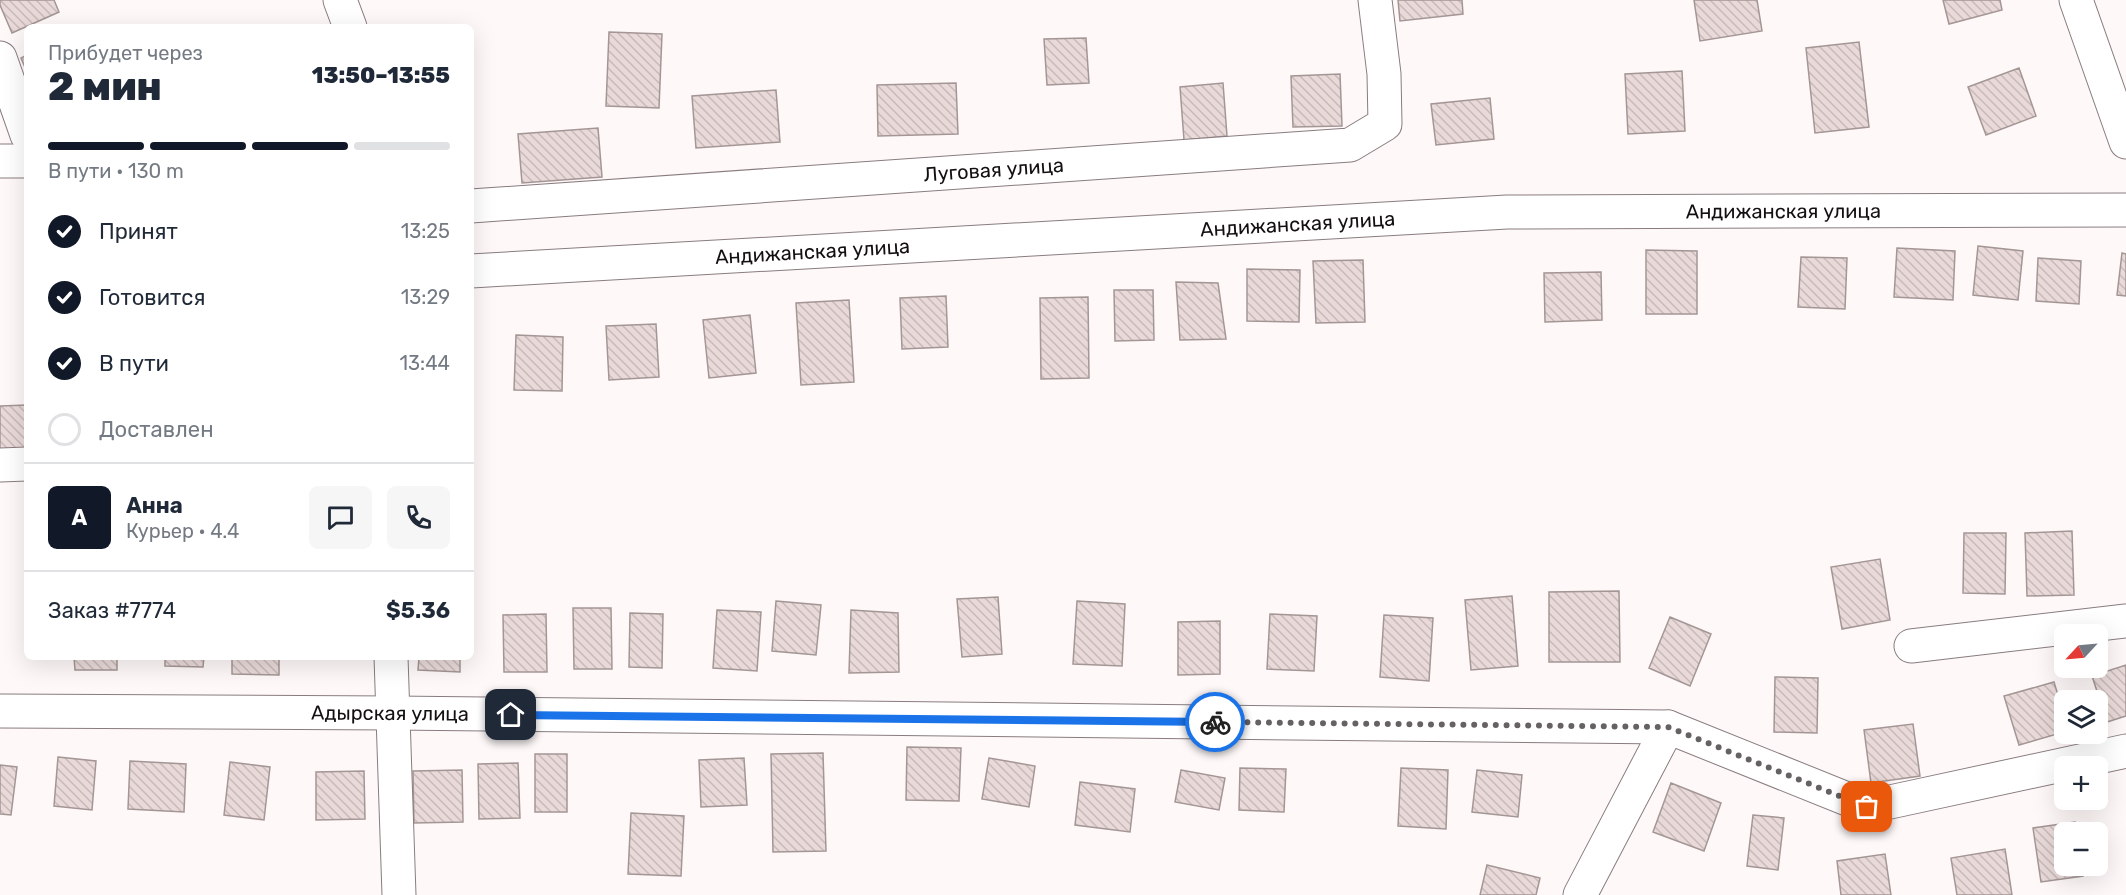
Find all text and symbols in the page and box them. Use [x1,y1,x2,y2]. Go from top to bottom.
text: Прибудет через [48,41,203,65]
text: 13:50–13:55 [312,62,450,89]
text: 2 мин [48,64,162,110]
street label: Луговая улица [923,153,1065,187]
text: В пути · 130 m [48,159,184,183]
street label: Андижанская улица [1686,199,1881,223]
street label: Андижанская улица [1200,206,1396,241]
icon: check [48,215,81,248]
text: Принят [99,218,178,245]
text: 13:25 [401,219,450,243]
street label: Андижанская улица [714,234,911,269]
icon: check [48,281,81,314]
text: Готовится [99,284,205,311]
text: 13:29 [401,285,450,309]
icon: check [48,347,81,380]
text: В пути [99,350,169,377]
text: 13:44 [399,351,450,375]
text: Доставлен [99,416,214,443]
button: chat [309,486,372,549]
button: phone [387,486,450,549]
text: Анна [126,492,183,519]
text: А [72,504,87,531]
text: Курьер · 4.4 [126,519,239,543]
text: Заказ #7774 [48,597,176,624]
text: $5.36 [386,597,450,624]
north arrow [2054,624,2108,678]
map controls [2054,624,2108,876]
pin [485,689,536,740]
button: layers [2054,690,2108,744]
courier [1185,692,1245,752]
icon: home [494,698,527,731]
street label: Адырская улица [311,701,469,726]
icon: bike [1199,706,1232,739]
button: + [2054,756,2108,810]
pin [1841,781,1892,832]
icon: bag [1850,790,1883,823]
button: − [2054,822,2108,876]

